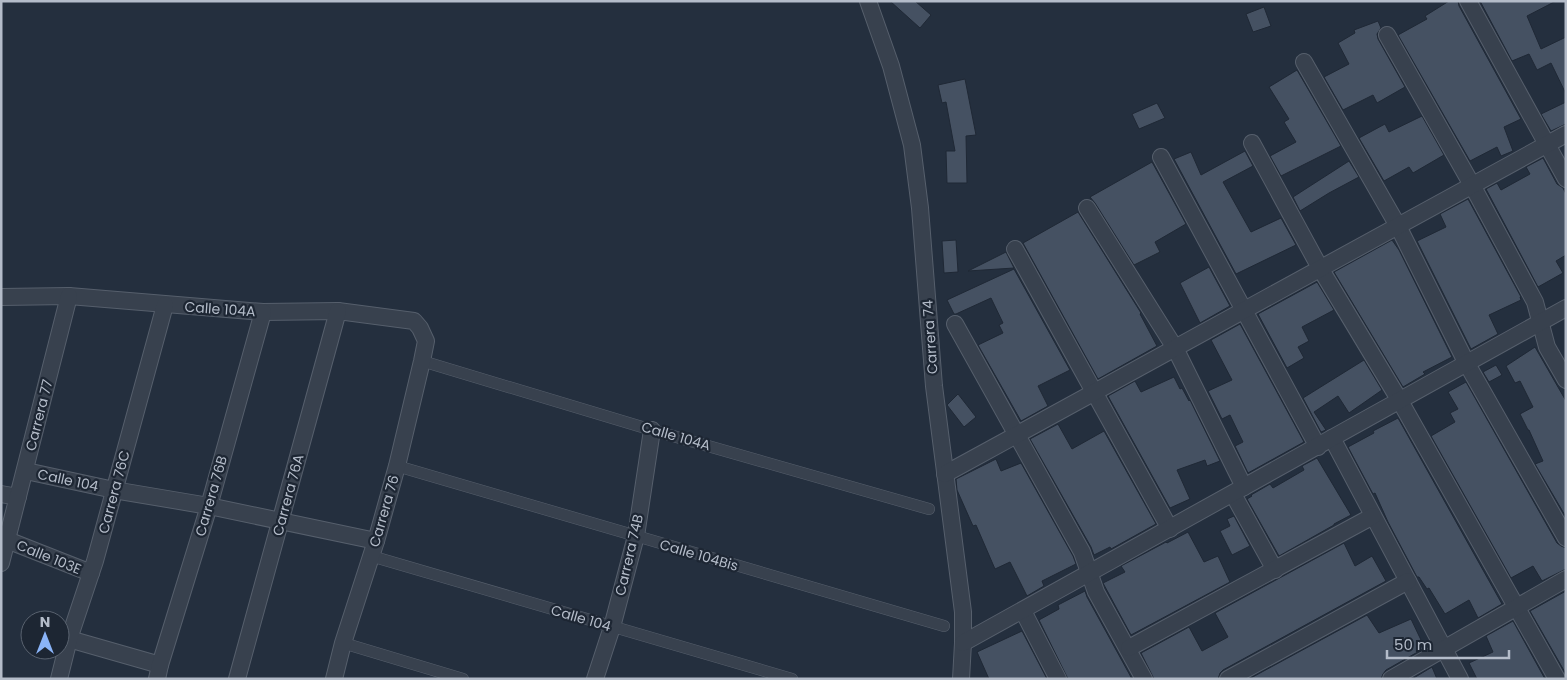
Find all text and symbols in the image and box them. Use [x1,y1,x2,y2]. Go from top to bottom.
street label: Calle 104A [184,297,256,321]
street label: Carrera 74 [917,299,943,375]
street label: Carrera 77 [20,377,58,453]
street label: Calle 104A [639,417,713,455]
street label: Carrera 76C [93,448,135,536]
street label: Carrera 76A [267,452,309,538]
street label: Carrera 76B [190,453,232,539]
street label: Calle 104 [36,464,100,496]
street label: Carrera 76 [364,472,404,549]
street label: Carrera 74B [610,512,648,598]
street label: Calle 104Bis [657,534,741,576]
street label: Calle 103E [14,535,84,579]
street label: Calle 104 [549,600,614,636]
north arrow [20,610,70,660]
text: N [40,612,50,632]
scale bar [1387,628,1510,660]
text: 50 m [1394,634,1432,655]

